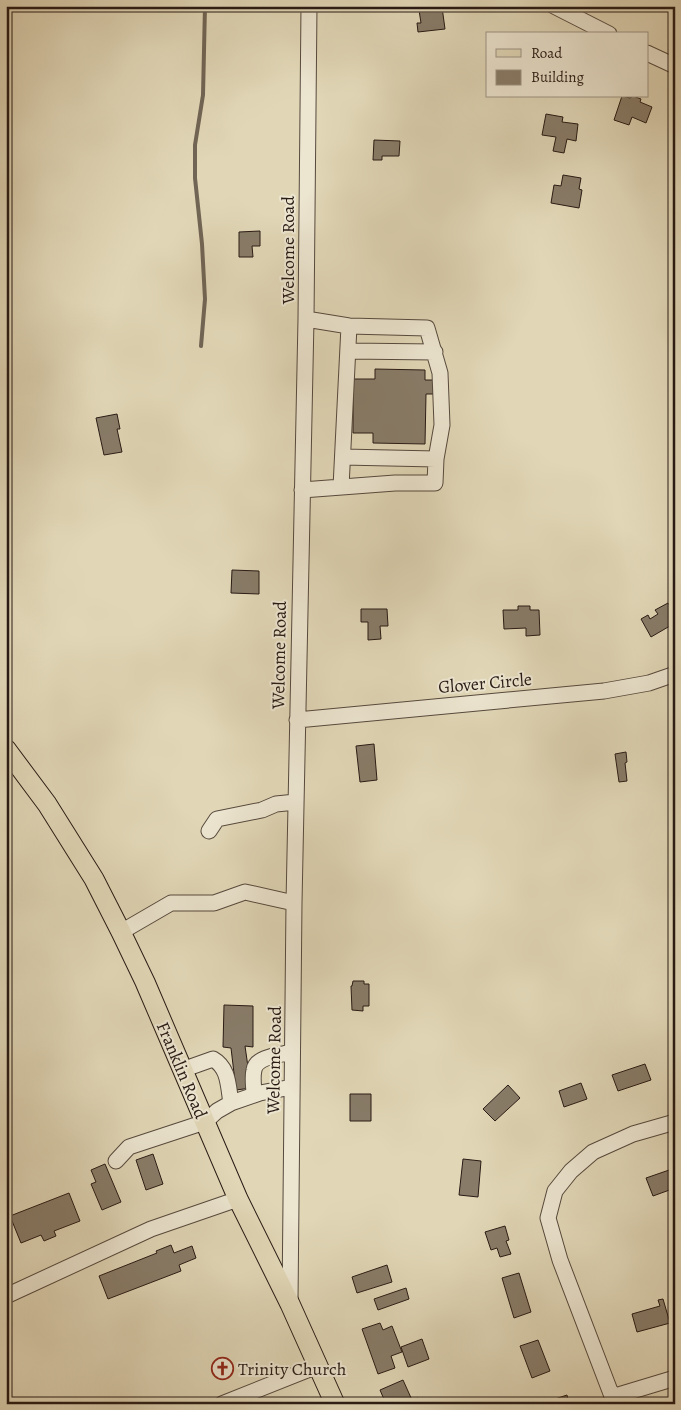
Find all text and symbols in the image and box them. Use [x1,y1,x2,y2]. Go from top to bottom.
legend [486,32,648,98]
text: Road [531,43,563,63]
text: Building [531,67,584,87]
street label: Welcome Road [276,196,300,305]
street label: Welcome Road [266,600,292,710]
street label: Glover Circle [437,667,533,699]
street label: Welcome Road [261,1005,287,1115]
street label: Franklin Road [151,1018,213,1122]
church icon: Trinity Church [210,1357,234,1381]
place label: Trinity Church [238,1357,347,1381]

